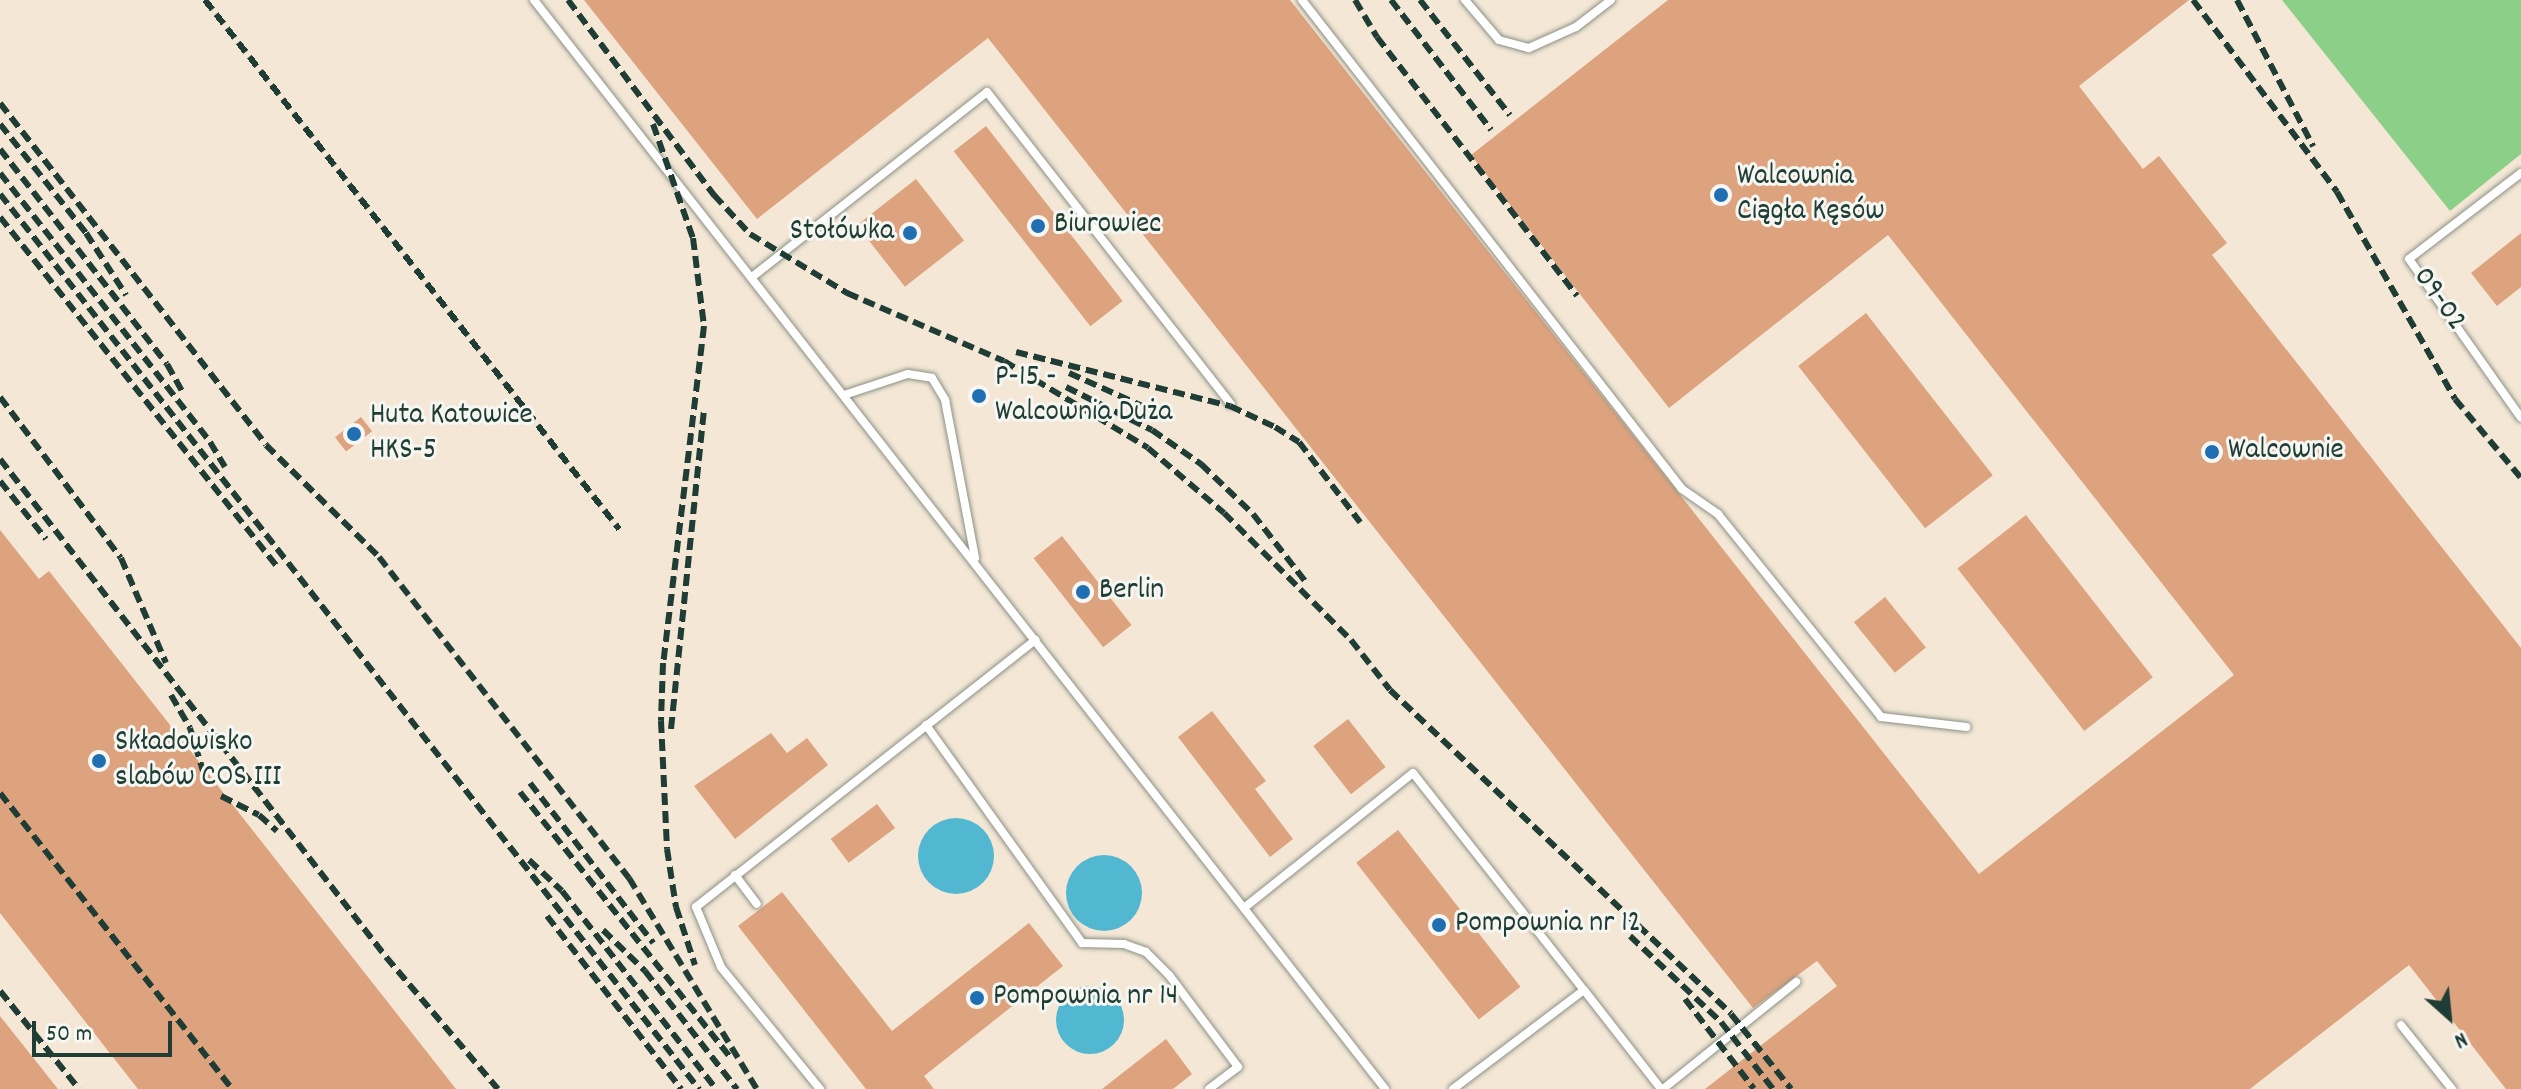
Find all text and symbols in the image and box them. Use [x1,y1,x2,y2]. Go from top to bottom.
place label: Walcownia Ciągła Kęsów [1737,160,1885,230]
marker: Walcownia Ciągła Kęsów [1712,186,1730,204]
place label: Biurowiec [1054,208,1161,244]
place label: Stołówka [790,215,894,251]
marker: Biurowiec [1029,217,1047,235]
marker: Stołówka [901,224,919,242]
street label: 09-02 [2403,261,2473,339]
place label: P-15 - Walcownia Duża [995,361,1172,432]
marker: P-15 - Walcownia Duża [970,387,988,405]
place label: Huta Katowice HKS-5 [370,399,533,470]
marker: Huta Katowice HKS-5 [345,425,363,443]
place label: Walcownie [2228,434,2344,470]
marker: Walcownie [2203,443,2221,461]
place label: Berlin [1099,574,1164,610]
marker: Berlin [1074,583,1092,601]
place label: Składowisko slabów COS III [115,726,281,796]
marker: Składowisko slabów COS III [90,752,108,770]
place label: Pompownia nr 12 [1455,907,1641,943]
marker: Pompownia nr 12 [1430,916,1448,934]
north arrow [2409,977,2489,1057]
place label: Pompownia nr 14 [993,980,1178,1016]
marker: Pompownia nr 14 [968,989,986,1007]
scale bar [36,1005,176,1055]
text: 50 m [46,1018,92,1052]
text: N [2448,1023,2472,1055]

